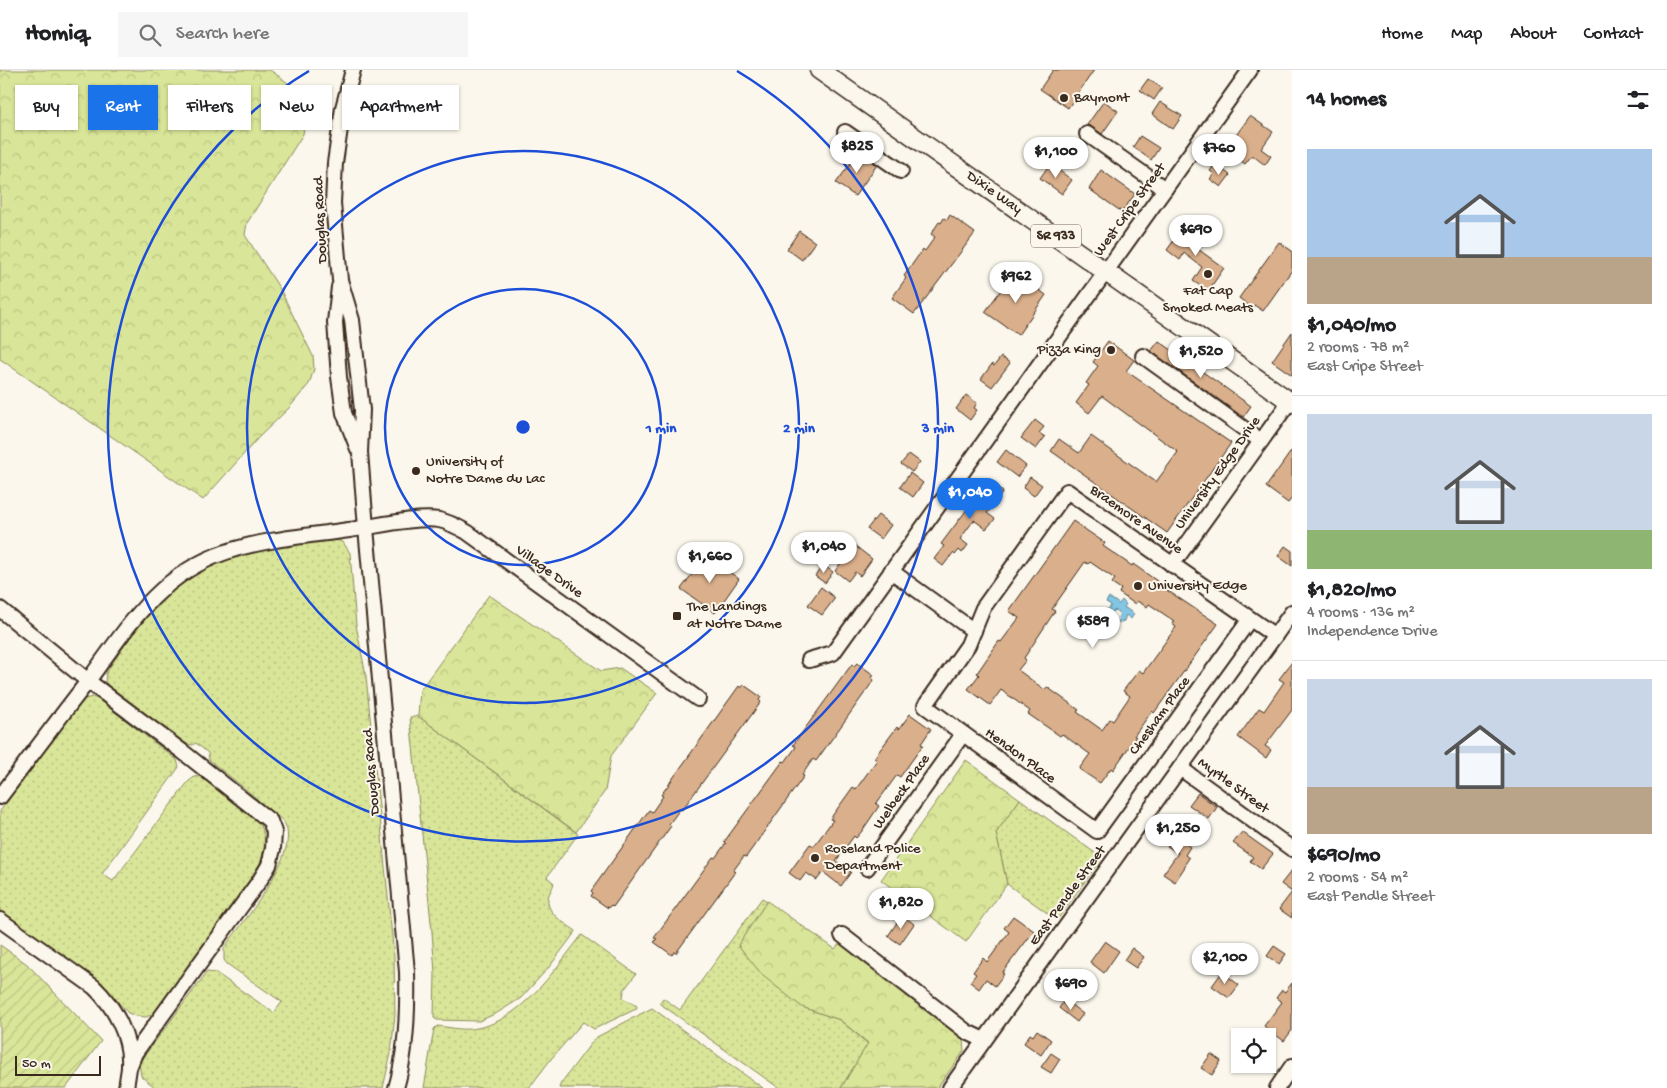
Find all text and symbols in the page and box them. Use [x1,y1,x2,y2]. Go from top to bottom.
search box [118,12,468,57]
text: Homiq [25,20,88,49]
icon: search [136,21,164,49]
text: Search here [176,23,269,46]
text: Home [1381,24,1423,45]
text: Map [1451,24,1482,45]
text: About [1510,24,1556,45]
text: Contact [1584,24,1642,45]
chip: Buy [15,85,78,130]
chip: Rent [88,85,158,130]
chip: Filters [168,85,251,130]
chip: New [261,85,332,130]
chip: Apartment [342,85,459,130]
icon: filters [1624,86,1652,114]
text: 14 homes [1307,88,1386,113]
place label: Baymont [1073,89,1131,107]
marker: Baymont [1058,92,1070,104]
pin: $825 [827,132,887,174]
pin: $760 [1189,134,1249,176]
pin: $1,100 [1015,136,1097,179]
text: $825 [841,138,873,157]
text: $760 [1203,140,1235,159]
text: $1,100 [1034,143,1078,162]
street label: West Cripe Street [1090,158,1171,260]
street label: Dixie Way [962,167,1026,219]
street label: Douglas Road [310,175,332,265]
icon: home [1435,181,1525,271]
pin: $690 [1166,214,1226,257]
text: $690 [1180,221,1212,240]
road number: SR 933 [1031,224,1081,248]
pin: $962 [986,262,1046,304]
text: $962 [1000,268,1032,287]
marker: Fat Cap Smoked Meats [1202,268,1214,280]
place label: Fat Cap Smoked Meats [1163,282,1254,317]
text: $1,040/mo [1307,314,1396,339]
pin: $1,520 [1160,336,1242,379]
text: 2 rooms · 78 m² [1307,339,1409,358]
place label: Pizza King [1036,341,1101,359]
text: $1,520 [1179,343,1223,362]
marker: Pizza King [1105,344,1117,356]
text: East Cripe Street [1307,358,1422,377]
street label: University Edge Drive [1171,413,1265,533]
centre of rings [514,418,532,436]
text: 1 min [645,420,677,438]
text: 2 min [783,420,816,438]
text: 3 min [921,420,955,438]
icon: home [1435,447,1525,537]
place label: University of Notre Dame du Lac [426,453,546,488]
marker: University of Notre Dame du Lac [410,465,422,477]
pin: $1,040 [929,478,1011,520]
street label: Braemore Avenue [1085,481,1186,559]
text: $1,040 [948,484,992,503]
pin: $1,040 [783,532,865,574]
text: $1,040 [802,538,846,557]
street label: Village Drive [511,541,586,603]
pin: $1,660 [669,542,751,584]
text: $1,660 [688,548,732,567]
place label: University Edge [1148,577,1247,595]
text: $1,820/mo [1307,579,1396,604]
marker: University Edge [1132,580,1144,592]
place label: The Landings at Notre Dame [686,598,782,633]
text: 4 rooms · 136 m² [1307,604,1415,623]
pin: $589 [1063,606,1123,649]
marker: The Landings at Notre Dame [671,610,683,622]
text: $589 [1077,613,1109,632]
text: Independence Drive [1307,623,1437,642]
street label: Chesham Place [1125,673,1195,759]
icon: home [1435,712,1525,802]
street label: Hendon Place [981,724,1059,788]
street label: Douglas Road [359,727,385,817]
street label: Welbeck Place [870,751,935,833]
street label: Myrtle Street [1194,754,1274,819]
pin: $1,250 [1137,814,1219,856]
text: $1,250 [1156,820,1200,839]
place label: Roseland Police Department [824,840,921,875]
street label: East Pendle Street [1026,841,1111,950]
text: $690/mo [1307,844,1380,869]
marker: Roseland Police Department [809,852,821,864]
text: 2 rooms · 54 m² [1307,869,1408,888]
pin: $1,820 [860,888,942,930]
text: East Pendle Street [1307,888,1434,907]
text: $1,820 [879,894,923,913]
pin: $2,100 [1184,942,1266,985]
text: $2,100 [1203,949,1247,968]
pin: $690 [1041,968,1101,1011]
text: $690 [1055,975,1087,994]
map controls [1231,1028,1276,1073]
button: locate [1231,1028,1276,1073]
scale bar [15,1053,101,1076]
text: 50 m [22,1056,51,1073]

